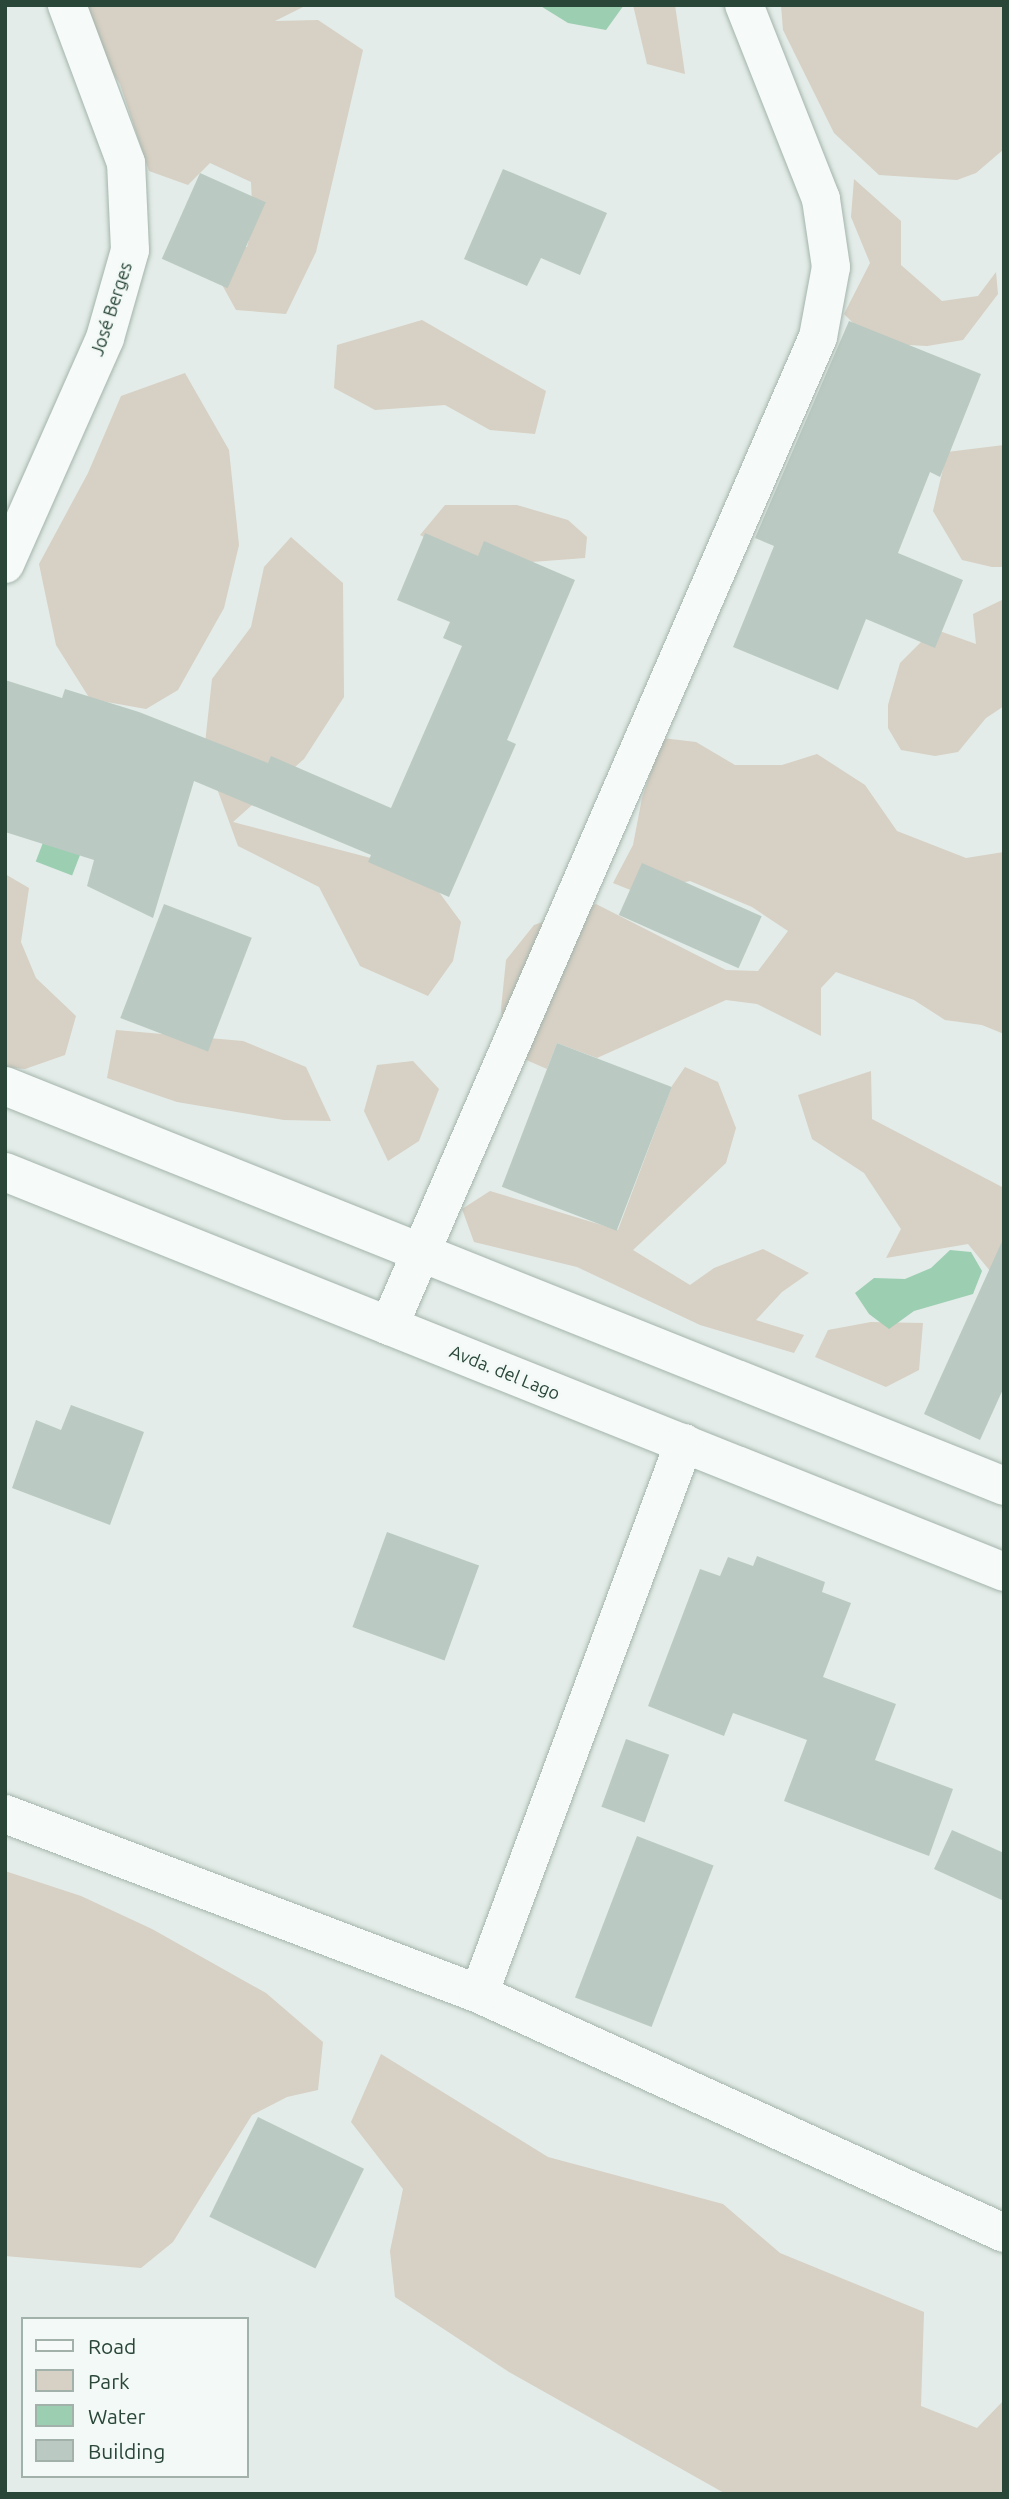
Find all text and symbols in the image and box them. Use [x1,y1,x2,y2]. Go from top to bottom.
street label: José Berges [86,259,136,359]
street label: Avda. del Lago [447,1340,563,1404]
legend [21,2317,248,2478]
text: Road [88,2334,136,2358]
text: Park [88,2369,130,2393]
text: Water [88,2404,146,2428]
text: Building [88,2439,165,2463]

